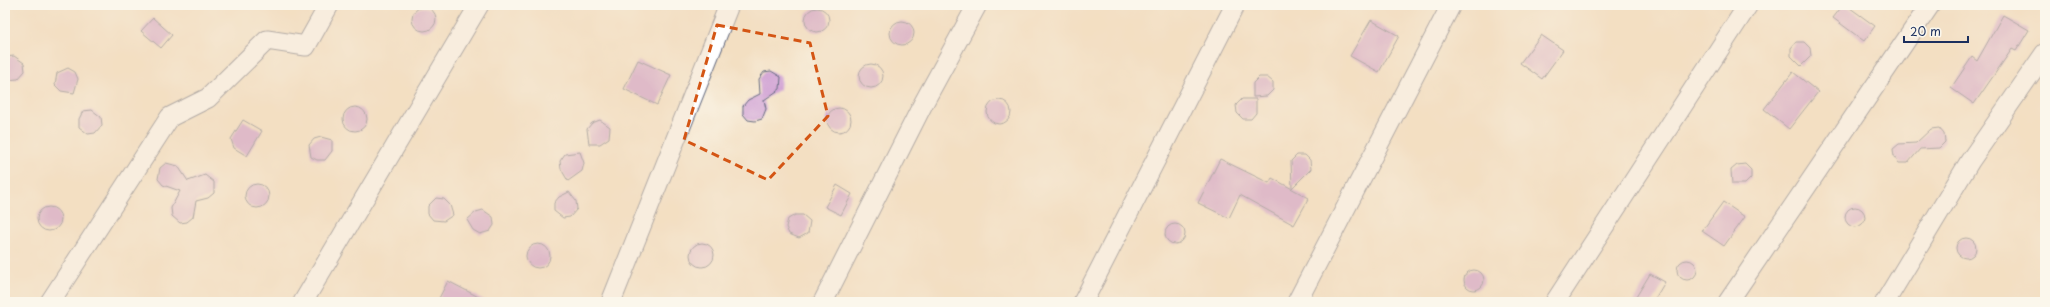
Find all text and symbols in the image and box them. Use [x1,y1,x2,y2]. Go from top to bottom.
scale bar [1904,18,1968,44]
text: 20 m [1910,22,1941,40]

